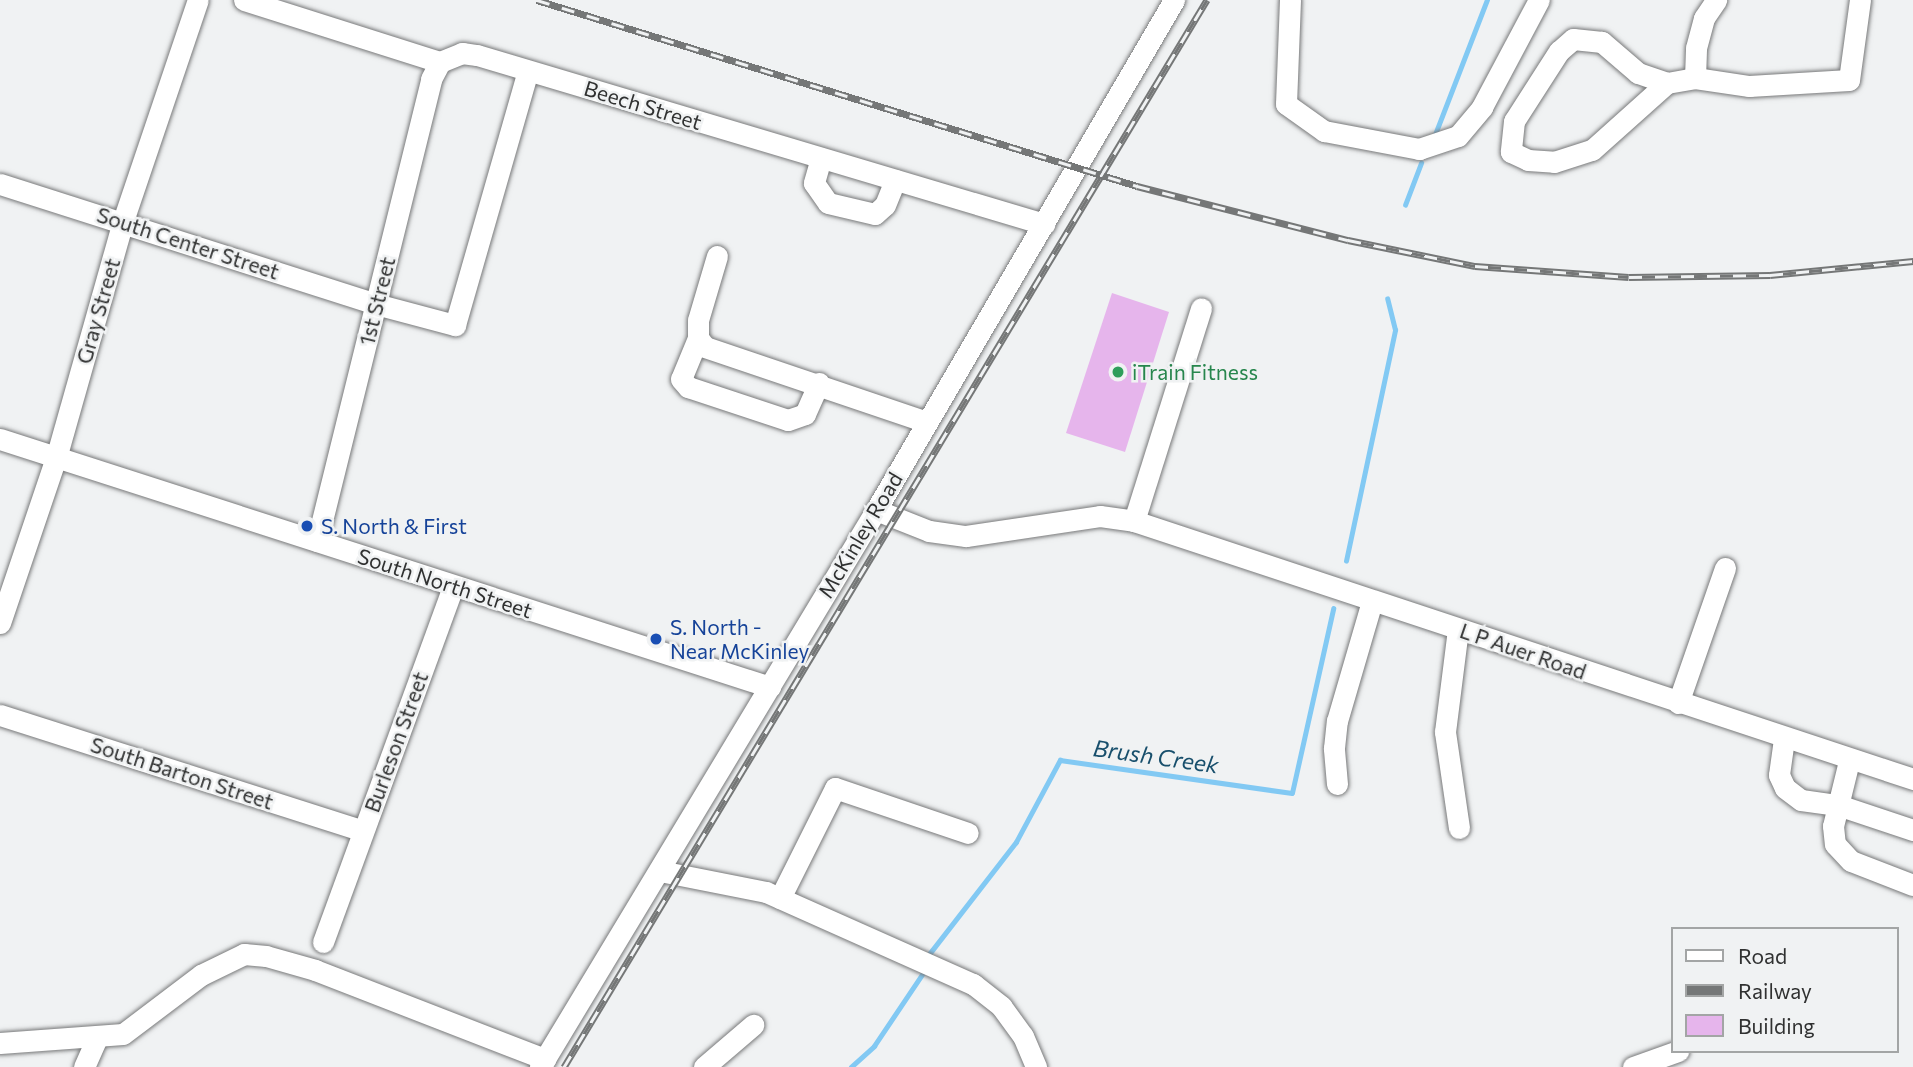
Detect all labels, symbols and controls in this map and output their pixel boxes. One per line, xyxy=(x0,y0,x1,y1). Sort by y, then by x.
street label: Beech Street xyxy=(581,75,705,135)
street label: South Center Street xyxy=(94,202,282,284)
street label: 1st Street xyxy=(354,254,400,348)
street label: Gray Street xyxy=(71,255,125,367)
place label: iTrain Fitness xyxy=(1132,359,1258,385)
marker: iTrain Fitness xyxy=(1110,364,1126,380)
street label: McKinley Road xyxy=(813,468,907,602)
place label: S. North & First xyxy=(321,513,467,539)
marker: S. North & First xyxy=(299,518,315,534)
street label: South North Street xyxy=(355,543,535,623)
place label: S. North - Near McKinley xyxy=(670,614,809,664)
street label: L P Auer Road xyxy=(1457,618,1589,684)
marker: S. North - Near McKinley xyxy=(648,631,664,647)
street label: Burleson Street xyxy=(359,668,433,816)
street label: South Barton Street xyxy=(87,732,277,814)
water label: Brush Creek xyxy=(1092,734,1220,778)
legend xyxy=(1672,927,1899,1053)
text: Road xyxy=(1738,943,1787,968)
text: Railway xyxy=(1738,978,1812,1003)
text: Building xyxy=(1738,1013,1815,1038)

